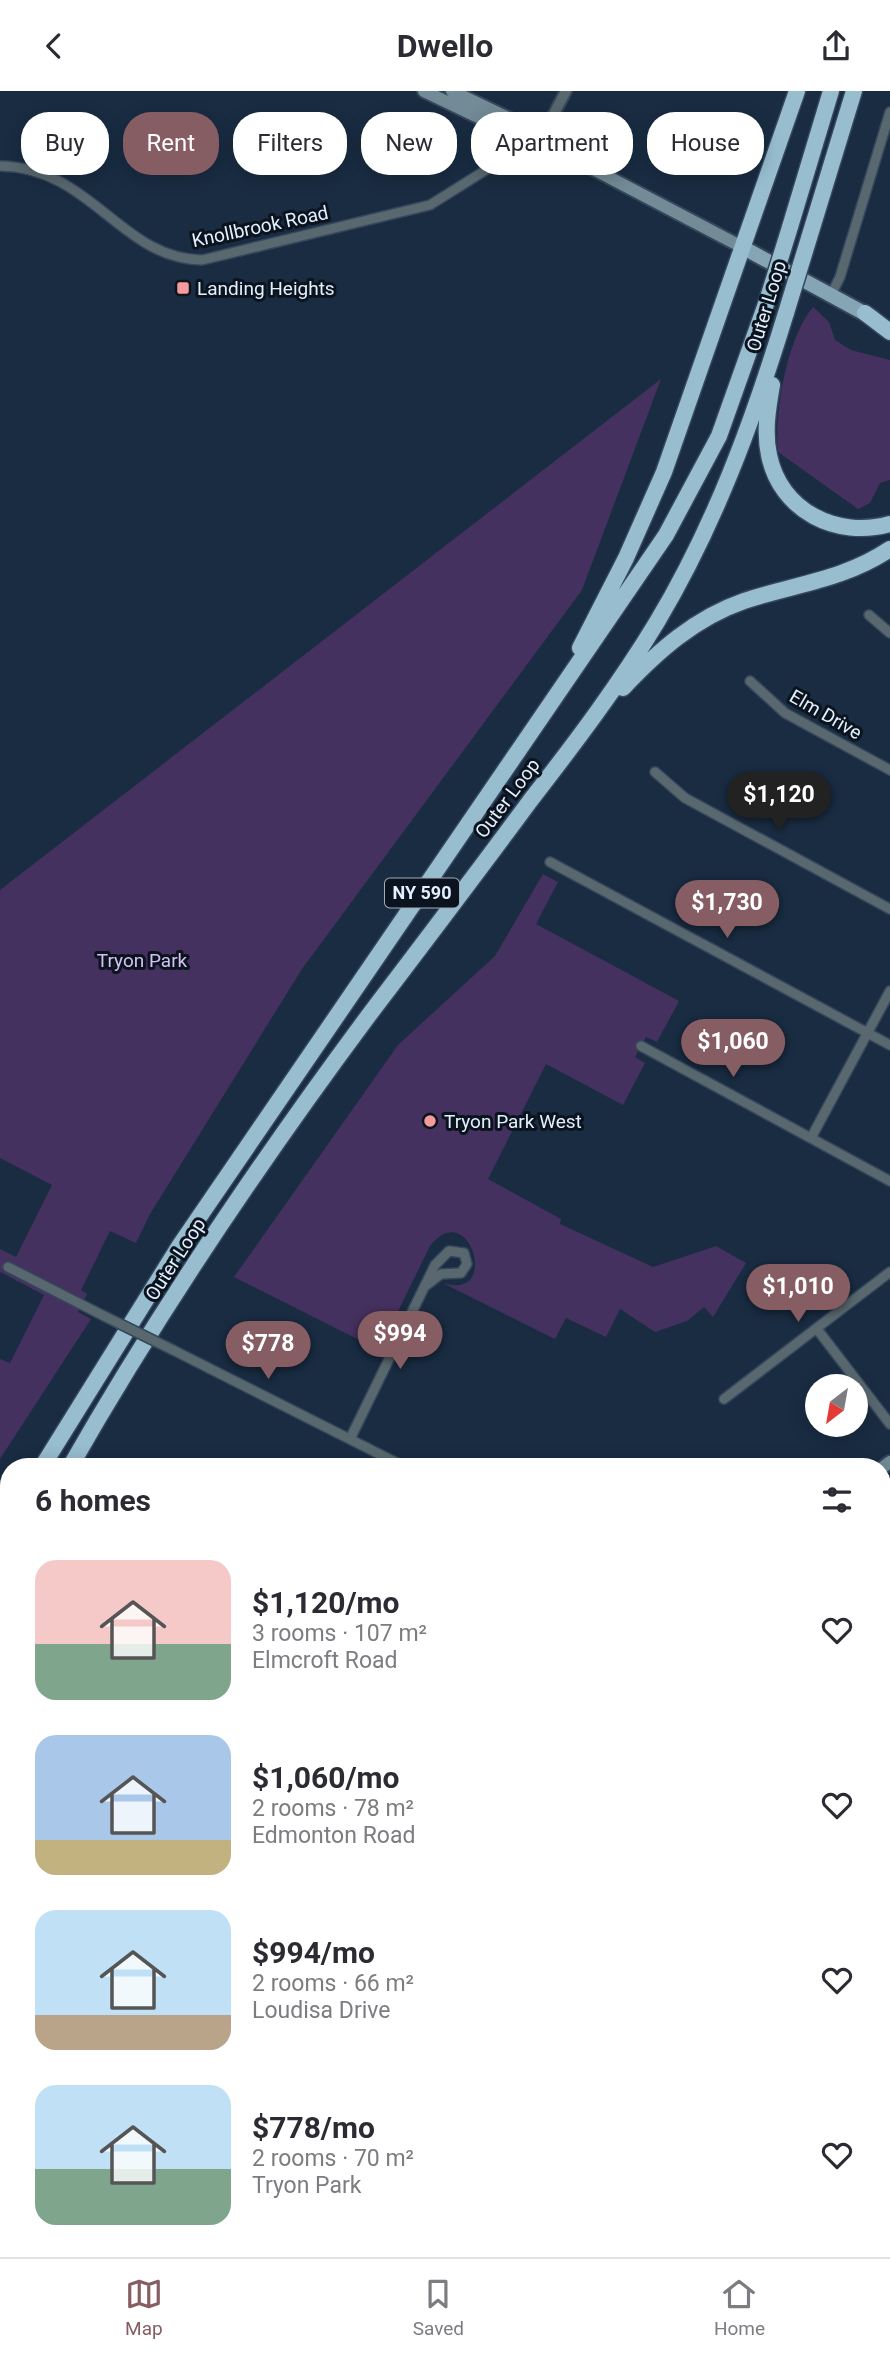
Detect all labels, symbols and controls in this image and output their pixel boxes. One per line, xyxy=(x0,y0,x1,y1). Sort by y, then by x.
icon: back xyxy=(35,27,73,65)
text: Dwello xyxy=(397,27,493,65)
icon: share xyxy=(817,27,855,65)
chip: Buy xyxy=(21,112,109,175)
chip: Rent xyxy=(123,112,219,175)
chip: Filters xyxy=(233,112,347,175)
chip: New xyxy=(361,112,457,175)
chip: Apartment xyxy=(471,112,633,175)
chip: House xyxy=(647,112,764,175)
street label: Knollbrook Road xyxy=(190,201,330,252)
street label: Outer Loop xyxy=(742,258,791,354)
place label: Landing Heights xyxy=(197,277,335,300)
marker: Landing Heights xyxy=(175,280,191,296)
street label: Elm Drive xyxy=(786,685,866,744)
street label: Outer Loop xyxy=(470,754,545,843)
pin: $1,120 xyxy=(722,773,836,832)
text: $1,120 xyxy=(743,781,815,808)
road number: NY 590 xyxy=(385,879,459,907)
pin: $1,730 xyxy=(670,881,784,940)
text: $1,730 xyxy=(691,889,763,916)
park label: Tryon Park xyxy=(97,949,188,972)
pin: $1,060 xyxy=(676,1019,790,1079)
text: $1,060 xyxy=(697,1028,769,1055)
place label: Tryon Park West xyxy=(444,1110,582,1133)
marker: Tryon Park West xyxy=(422,1113,438,1129)
street label: Outer Loop xyxy=(140,1214,211,1305)
pin: $1,010 xyxy=(741,1265,855,1324)
text: $1,010 xyxy=(762,1273,834,1300)
pin: $994 xyxy=(359,1311,441,1371)
text: $994 xyxy=(374,1320,426,1347)
pin: $778 xyxy=(227,1321,309,1381)
text: $778 xyxy=(242,1330,294,1357)
north arrow xyxy=(805,1374,868,1437)
map controls xyxy=(805,1374,868,1437)
icon: filters xyxy=(818,1481,856,1519)
text: 6 homes xyxy=(35,1483,151,1518)
text: $1,120/mo xyxy=(252,1585,400,1620)
icon: home xyxy=(91,1588,175,1672)
icon: heart xyxy=(818,1611,856,1649)
text: 3 rooms · 107 m² xyxy=(252,1620,427,1647)
text: Elmcroft Road xyxy=(252,1647,398,1674)
text: $1,060/mo xyxy=(252,1760,400,1795)
icon: home xyxy=(91,1763,175,1847)
icon: heart xyxy=(818,1786,856,1824)
text: 2 rooms · 78 m² xyxy=(252,1795,414,1822)
text: Edmonton Road xyxy=(252,1822,415,1849)
text: $994/mo xyxy=(252,1935,375,1970)
icon: home xyxy=(91,1938,175,2022)
icon: heart xyxy=(818,1961,856,1999)
text: 2 rooms · 66 m² xyxy=(252,1970,414,1997)
text: Loudisa Drive xyxy=(252,1997,391,2024)
text: $778/mo xyxy=(252,2110,375,2145)
icon: home xyxy=(91,2113,175,2197)
icon: heart xyxy=(818,2136,856,2174)
text: 2 rooms · 70 m² xyxy=(252,2145,414,2172)
text: Tryon Park xyxy=(252,2172,361,2199)
tab: Map xyxy=(125,2275,163,2340)
tab: Saved xyxy=(413,2275,464,2340)
tab: Home xyxy=(714,2275,765,2340)

